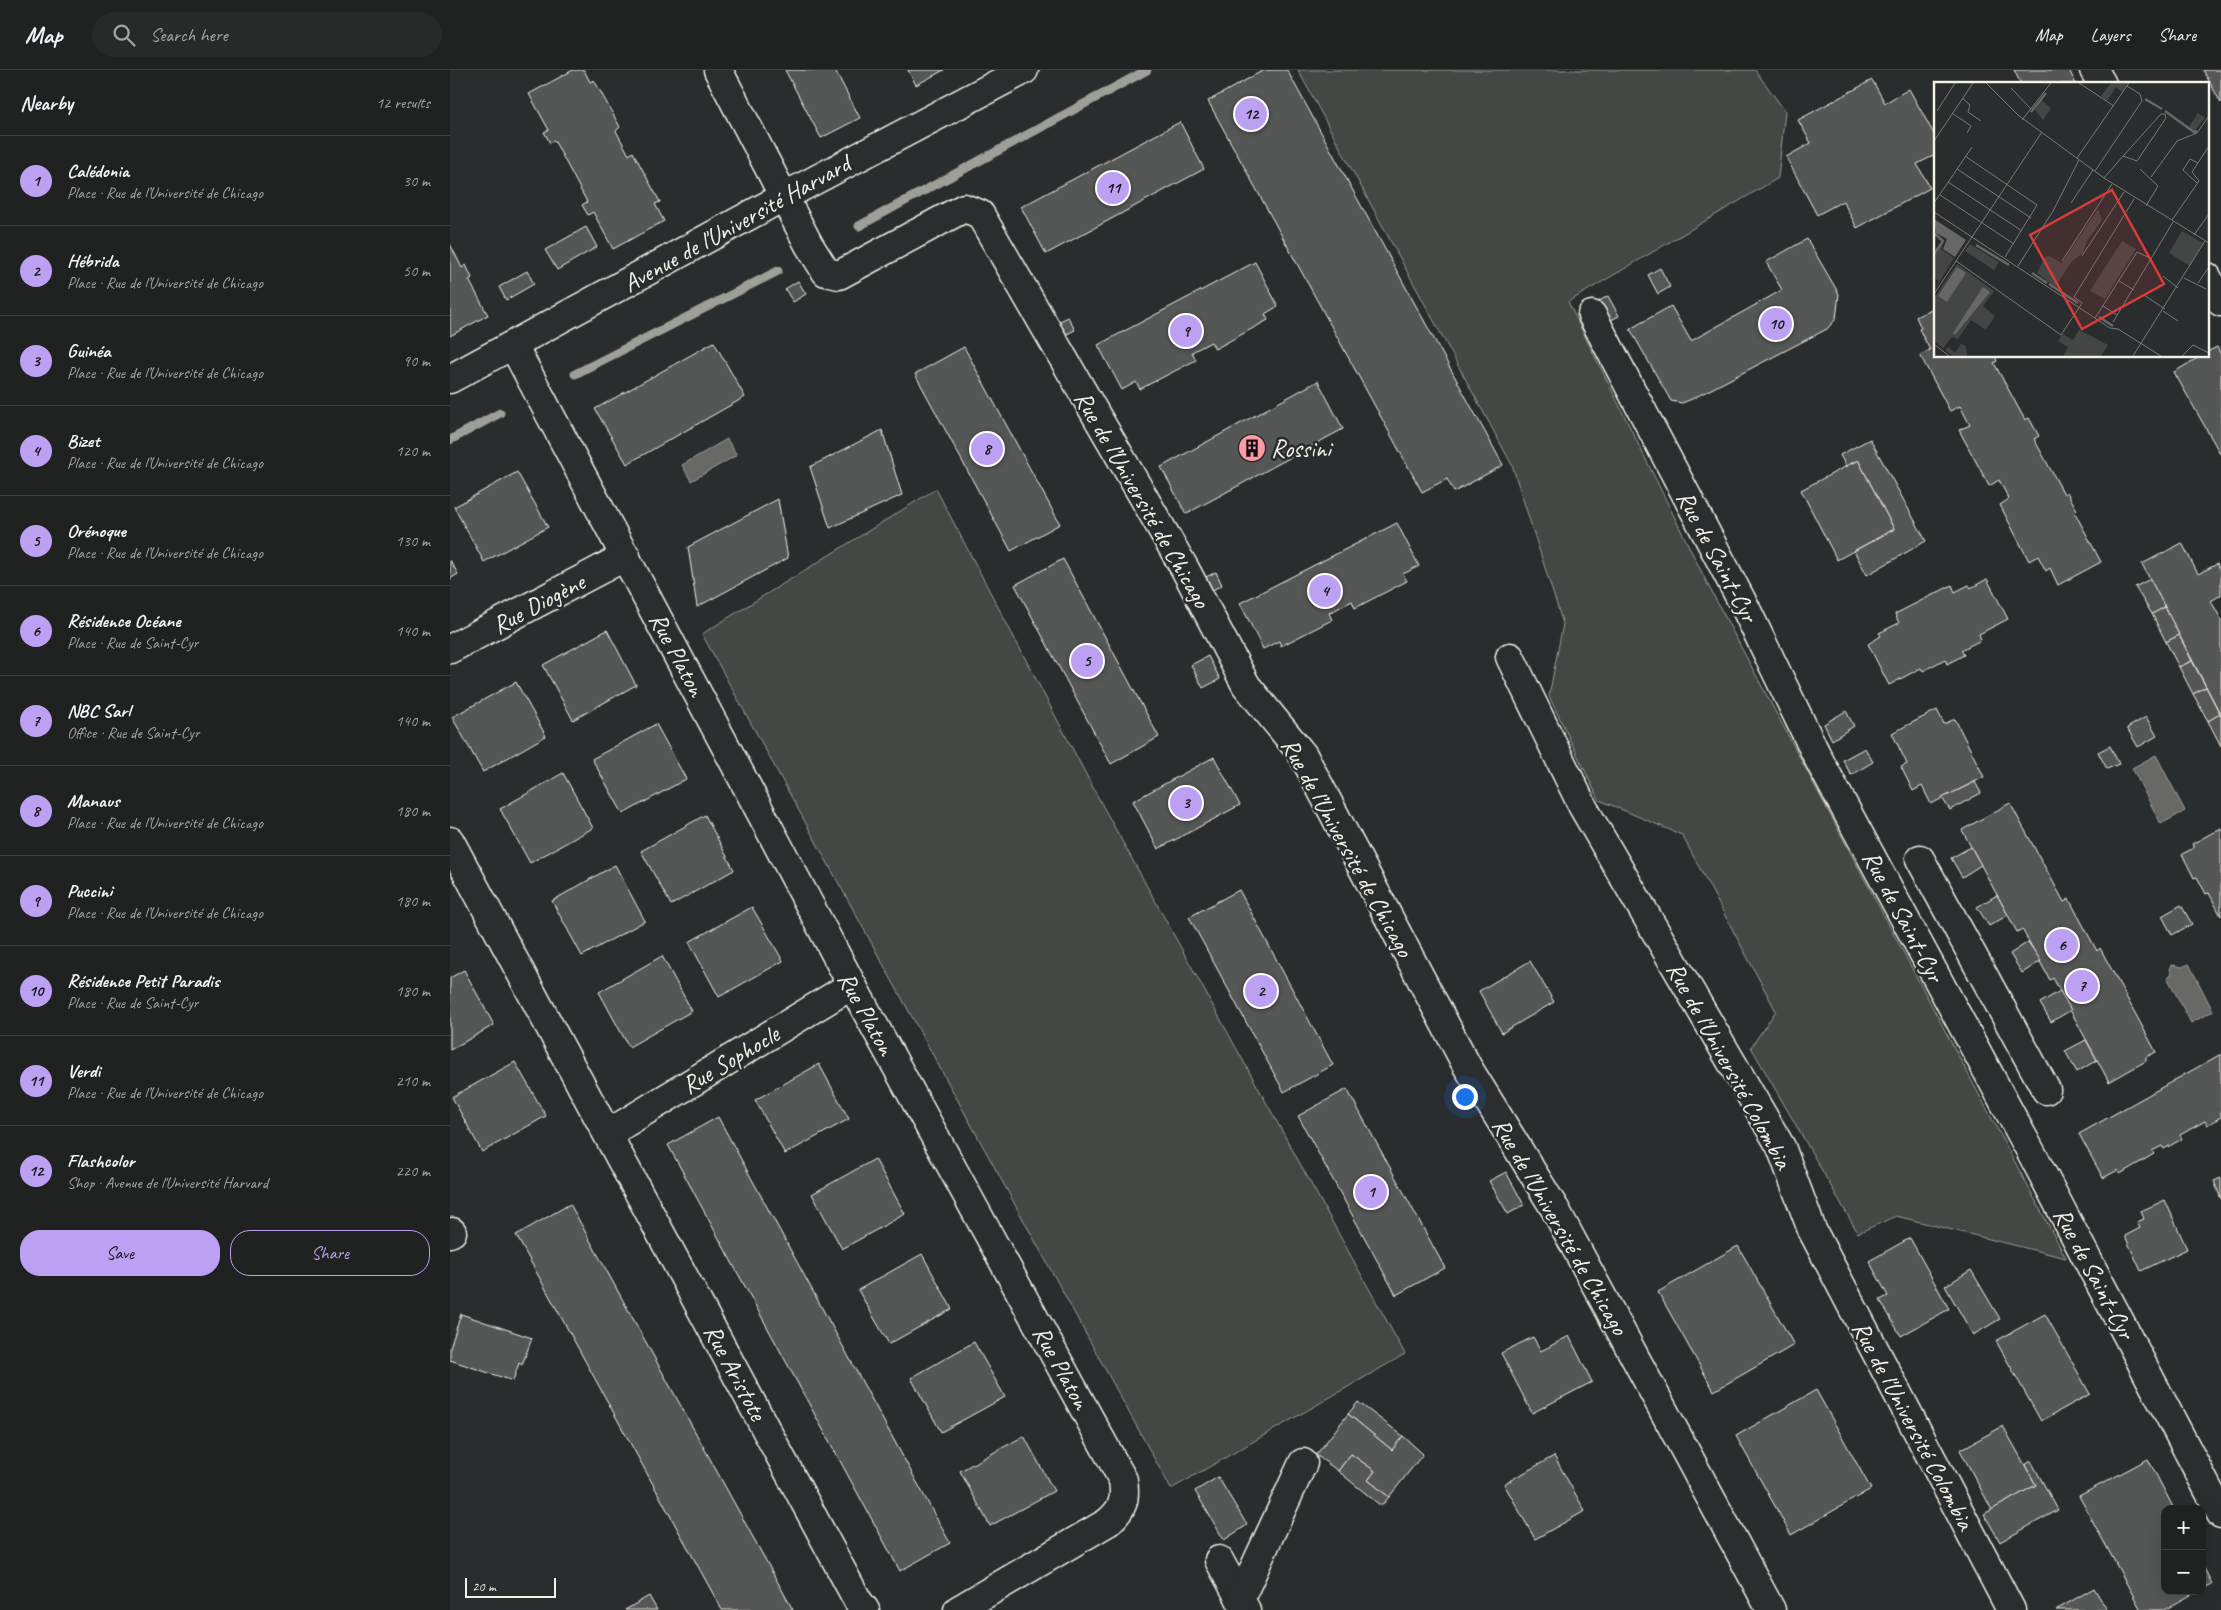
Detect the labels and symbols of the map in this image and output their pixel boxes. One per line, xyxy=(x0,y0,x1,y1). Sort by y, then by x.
inset map xyxy=(1934,82,2208,358)
pin: 12 xyxy=(1235,95,1267,133)
street label: Avenue de l'Université Harvard xyxy=(617,146,859,300)
pin: 11 xyxy=(1097,169,1129,207)
pin: 10 xyxy=(1760,305,1792,343)
pin: 9 xyxy=(1170,312,1202,350)
street label: Rue de l’Université de Chicago xyxy=(1067,385,1218,615)
pin: 8 xyxy=(971,430,1003,468)
building icon: Rossini xyxy=(1237,433,1267,463)
place label: Rossini xyxy=(1271,433,1334,465)
street label: Rue de Saint-Cyr xyxy=(1669,485,1766,630)
street label: Rue Diogène xyxy=(487,565,592,642)
pin: 4 xyxy=(1309,572,1341,610)
street label: Rue Platon xyxy=(642,607,713,704)
pin: 5 xyxy=(1071,642,1103,680)
street label: Rue de l’Université de Chicago xyxy=(1274,732,1421,964)
pin: 3 xyxy=(1170,784,1202,822)
street label: Rue de Saint-Cyr xyxy=(1855,845,1952,990)
pin: 6 xyxy=(2046,926,2078,964)
street label: Rue de l'Université Colombia xyxy=(1659,956,1800,1176)
street label: Rue Platon xyxy=(830,966,903,1062)
pin: 7 xyxy=(2066,967,2098,1005)
pin: 2 xyxy=(1245,972,1277,1010)
street label: Rue Sophocle xyxy=(676,1017,787,1101)
your location xyxy=(1452,1084,1478,1110)
street label: Rue de l’Université de Chicago xyxy=(1485,1112,1636,1342)
pin: 1 xyxy=(1355,1173,1387,1211)
street label: Rue de Saint-Cyr xyxy=(2046,1202,2143,1347)
street label: Rue de l'Université Colombia xyxy=(1845,1316,1983,1537)
street label: Rue Aristote xyxy=(697,1319,775,1428)
street label: Rue Platon xyxy=(1025,1320,1098,1416)
scale bar xyxy=(465,1575,556,1598)

